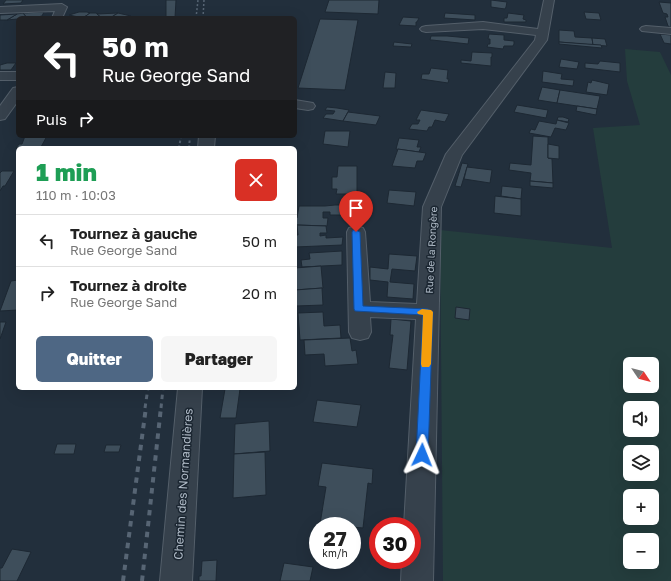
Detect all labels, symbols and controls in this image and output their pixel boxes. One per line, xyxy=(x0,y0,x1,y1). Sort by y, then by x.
text: 50 m xyxy=(102,30,169,63)
icon: left xyxy=(36,32,88,84)
text: Rue George Sand xyxy=(102,64,250,86)
icon: right xyxy=(75,108,97,130)
text: Puis xyxy=(36,110,67,128)
text: 1 min xyxy=(36,157,97,186)
button: close xyxy=(235,159,277,201)
text: 110 m · 10:03 xyxy=(36,187,116,203)
pin xyxy=(339,191,373,232)
icon: arrive xyxy=(345,197,367,219)
street label: Rue de la Rongère xyxy=(423,206,439,294)
text: Tournez à gauche xyxy=(70,224,197,242)
icon: left xyxy=(36,230,58,252)
text: 50 m xyxy=(242,232,277,250)
text: Rue George Sand xyxy=(70,242,177,258)
text: Tournez à droite xyxy=(70,276,187,294)
icon: right xyxy=(36,282,58,304)
text: 20 m xyxy=(242,284,277,302)
text: Rue George Sand xyxy=(70,294,177,310)
button: Quitter xyxy=(36,336,153,382)
button: Partager xyxy=(161,336,277,382)
north arrow xyxy=(623,357,659,393)
map controls xyxy=(623,357,659,569)
button: sound xyxy=(623,401,659,437)
street label: Chemin des Normandières xyxy=(170,408,196,560)
position arrow xyxy=(401,434,443,476)
button: layers xyxy=(623,445,659,481)
button: + xyxy=(623,489,659,525)
speed limit sign: 30 xyxy=(369,517,421,569)
text: 27 xyxy=(323,526,347,550)
button: − xyxy=(623,533,659,569)
text: km/h xyxy=(322,547,348,559)

